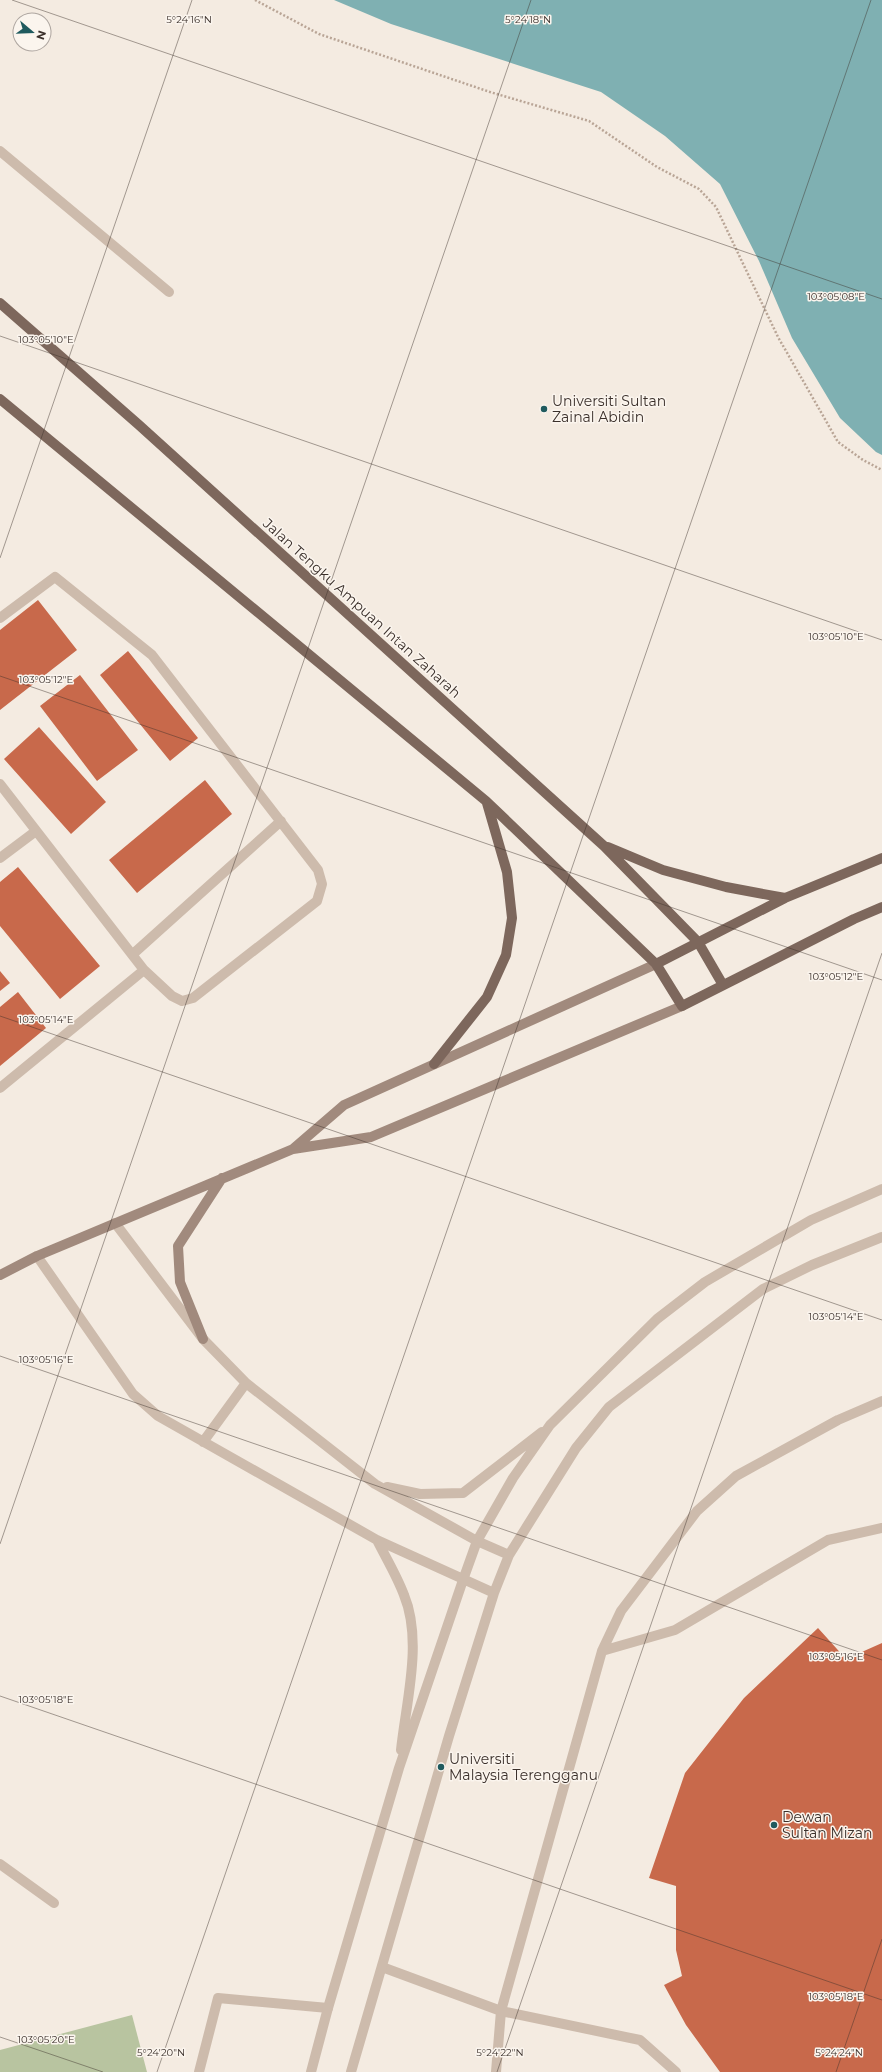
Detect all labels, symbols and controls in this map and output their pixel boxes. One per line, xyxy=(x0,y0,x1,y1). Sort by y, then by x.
north arrow xyxy=(12,12,52,52)
text: 5°24'16"N xyxy=(166,13,212,26)
text: 5°24'18"N xyxy=(505,13,551,26)
text: N xyxy=(33,29,50,42)
text: 103°05'08"E xyxy=(807,290,865,303)
text: 103°05'10"E xyxy=(18,333,74,346)
place label: Universiti Sultan Zainal Abidin xyxy=(552,392,666,426)
marker: Universiti Sultan Zainal Abidin xyxy=(539,404,549,414)
street label: Jalan Tengku Ampuan Intan Zaharah xyxy=(259,514,465,702)
text: 103°05'10"E xyxy=(808,630,864,643)
text: 103°05'12"E xyxy=(19,673,73,686)
text: 103°05'12"E xyxy=(809,970,863,983)
text: 103°05'14"E xyxy=(19,1013,74,1026)
text: 103°05'14"E xyxy=(809,1310,864,1323)
text: 103°05'16"E xyxy=(19,1353,74,1366)
text: 103°05'16"E xyxy=(809,1650,864,1663)
text: 103°05'18"E xyxy=(18,1693,74,1706)
place label: Universiti Malaysia Terengganu xyxy=(449,1750,598,1784)
marker: Universiti Malaysia Terengganu xyxy=(436,1762,446,1772)
place label: Dewan Sultan Mizan xyxy=(782,1808,872,1842)
marker: Dewan Sultan Mizan xyxy=(769,1820,779,1830)
text: 103°05'18"E xyxy=(808,1990,864,2003)
text: 103°05'20"E xyxy=(17,2033,75,2046)
text: 5°24'20"N xyxy=(137,2046,185,2059)
text: 5°24'22"N xyxy=(476,2046,524,2059)
text: 5°24'24"N xyxy=(815,2046,863,2059)

